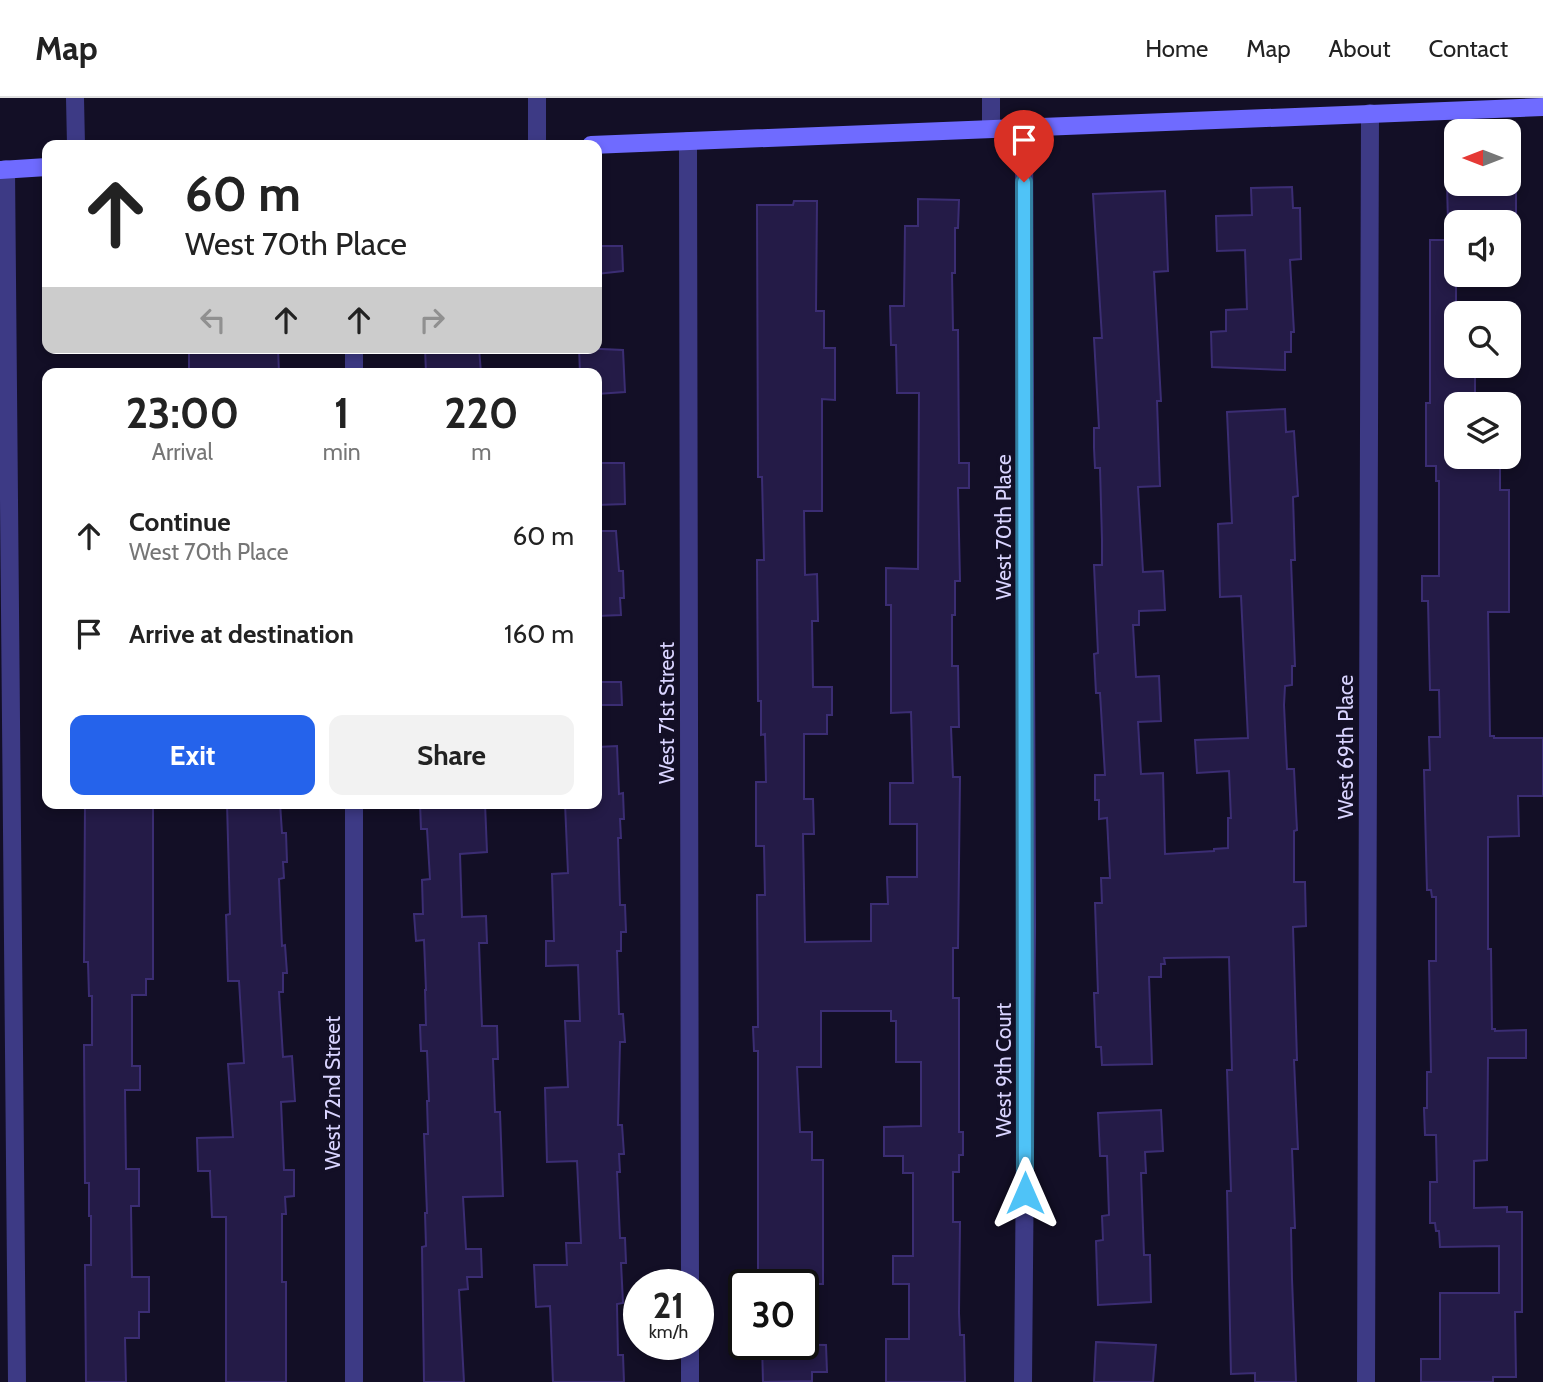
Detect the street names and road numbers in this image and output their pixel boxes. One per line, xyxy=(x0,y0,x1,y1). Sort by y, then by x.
street label: West 70th Place xyxy=(991,454,1016,600)
street label: West 71st Street xyxy=(654,642,679,784)
street label: West 69th Place xyxy=(1333,675,1358,819)
street label: West 9th Court xyxy=(991,1003,1016,1137)
street label: West 72nd Street xyxy=(320,1016,345,1170)

